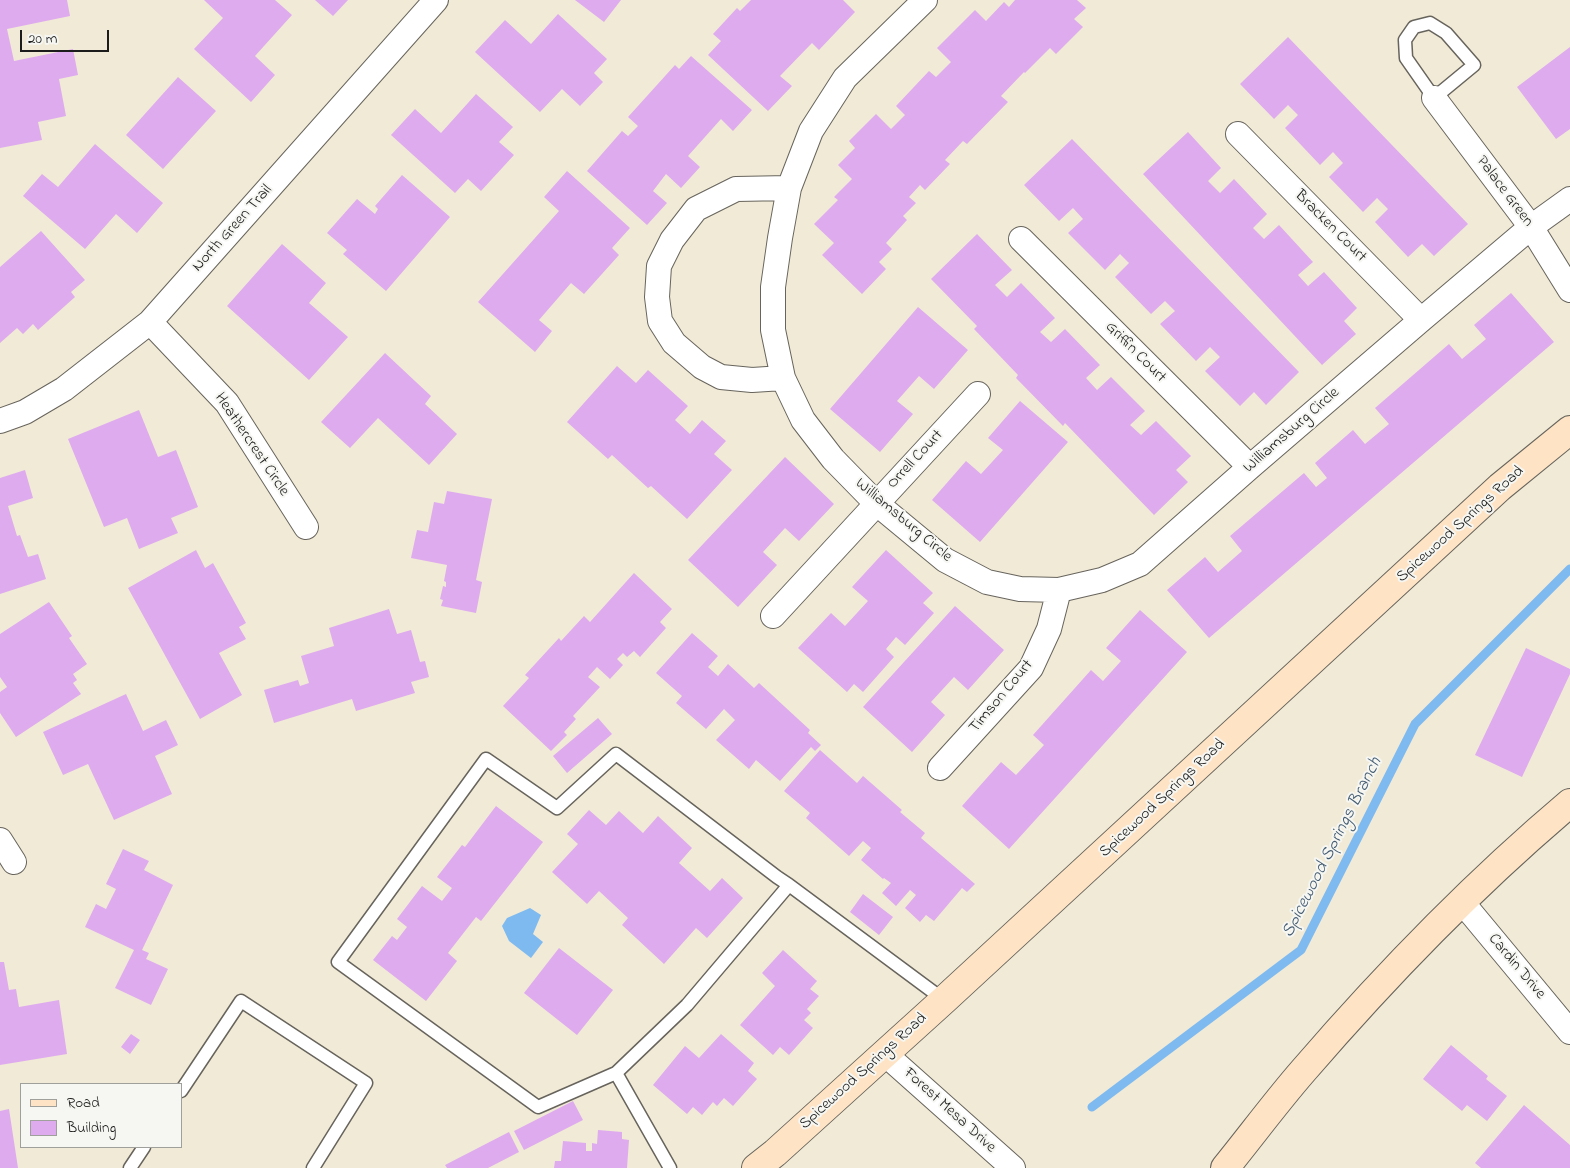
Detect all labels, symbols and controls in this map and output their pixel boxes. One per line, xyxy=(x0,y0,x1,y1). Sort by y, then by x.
scale bar xyxy=(22,20,111,52)
text: 20 m xyxy=(28,28,57,50)
street label: Palace Green xyxy=(1471,153,1537,231)
street label: North Green Trail xyxy=(189,181,277,277)
street label: Bracken Court xyxy=(1290,187,1370,267)
street label: Griffin Court xyxy=(1100,318,1170,388)
street label: Williamsburg Circle xyxy=(1240,384,1344,478)
street label: Heathercrest Circle xyxy=(209,390,293,500)
street label: Orrell Court xyxy=(884,427,948,493)
street label: Spicewood Springs Road xyxy=(1393,463,1529,587)
street label: Williamsburg Circle xyxy=(851,475,955,567)
street label: Timson Court xyxy=(966,657,1038,737)
street label: Spicewood Springs Road xyxy=(1096,736,1230,862)
water label: Spicewood Springs Branch xyxy=(1278,754,1388,942)
street label: Cardin Drive xyxy=(1483,930,1549,1004)
street label: Spicewood Springs Road xyxy=(796,1010,932,1134)
street label: Forest Mesa Drive xyxy=(899,1064,999,1158)
legend xyxy=(20,1083,182,1148)
text: Road xyxy=(67,1092,100,1114)
text: Building xyxy=(67,1117,116,1139)

